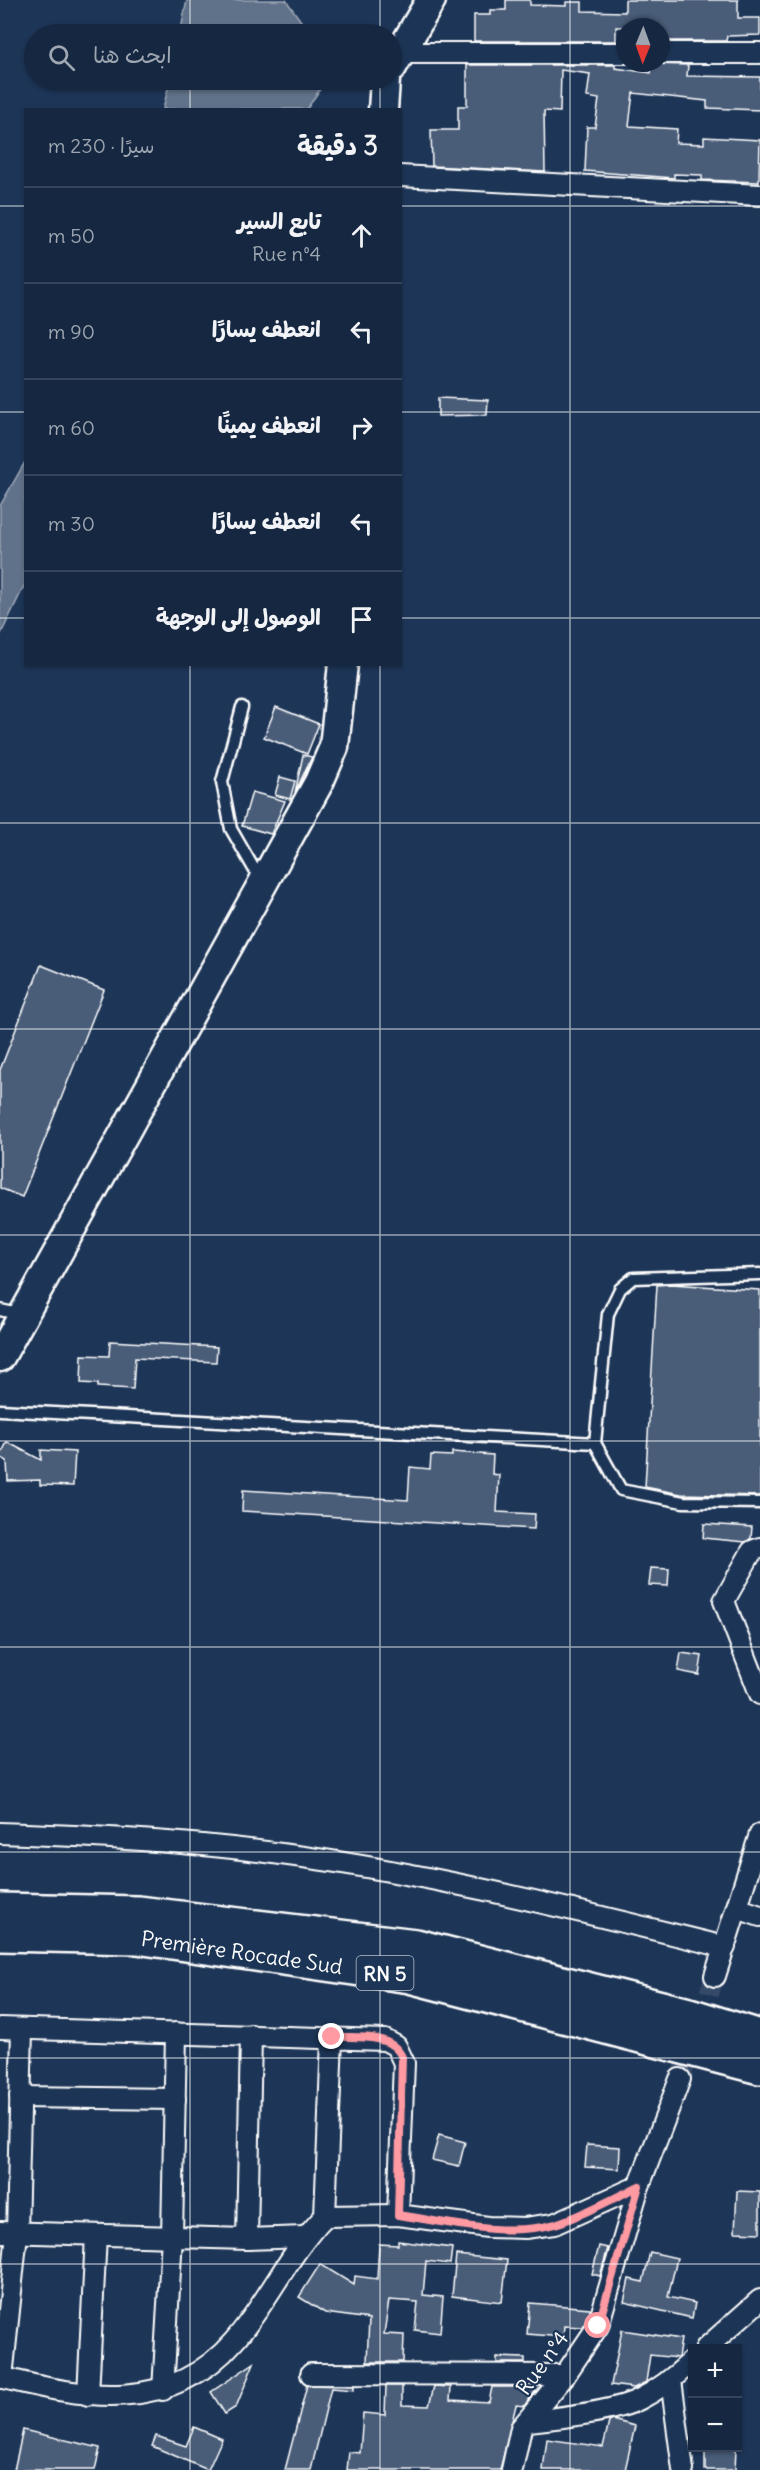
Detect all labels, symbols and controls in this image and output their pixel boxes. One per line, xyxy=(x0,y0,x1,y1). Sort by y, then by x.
north arrow xyxy=(616,18,670,72)
search box xyxy=(24,24,402,90)
icon: search xyxy=(45,41,78,74)
text: ابحث هنا xyxy=(93,41,172,69)
text: 3 دقيقة xyxy=(297,129,378,162)
text: سيرًا · 230 m xyxy=(48,133,155,158)
text: تابع السير xyxy=(237,207,321,235)
icon: ahead xyxy=(345,219,378,252)
text: 50 m xyxy=(48,223,95,248)
text: Rue n°4 xyxy=(252,241,321,266)
text: انعطف يسارًا xyxy=(212,315,321,343)
icon: left xyxy=(345,315,378,348)
text: 90 m xyxy=(48,319,95,344)
text: انعطف يمينًا xyxy=(218,411,321,439)
icon: right xyxy=(345,411,378,444)
text: 60 m xyxy=(48,415,95,440)
text: انعطف يسارًا xyxy=(212,507,321,535)
icon: left xyxy=(345,507,378,540)
text: 30 m xyxy=(48,511,95,536)
text: الوصول إلى الوجهة xyxy=(156,603,321,631)
icon: arrive xyxy=(345,603,378,636)
street label: Première Rocade Sud xyxy=(140,1924,344,1980)
road number: RN 5 xyxy=(356,1956,414,1990)
route end xyxy=(318,2023,344,2049)
route start xyxy=(584,2312,610,2338)
street label: Rue n°4 xyxy=(510,2326,574,2400)
map controls xyxy=(688,2344,742,2452)
button: + xyxy=(688,2344,742,2398)
button: − xyxy=(688,2398,742,2452)

